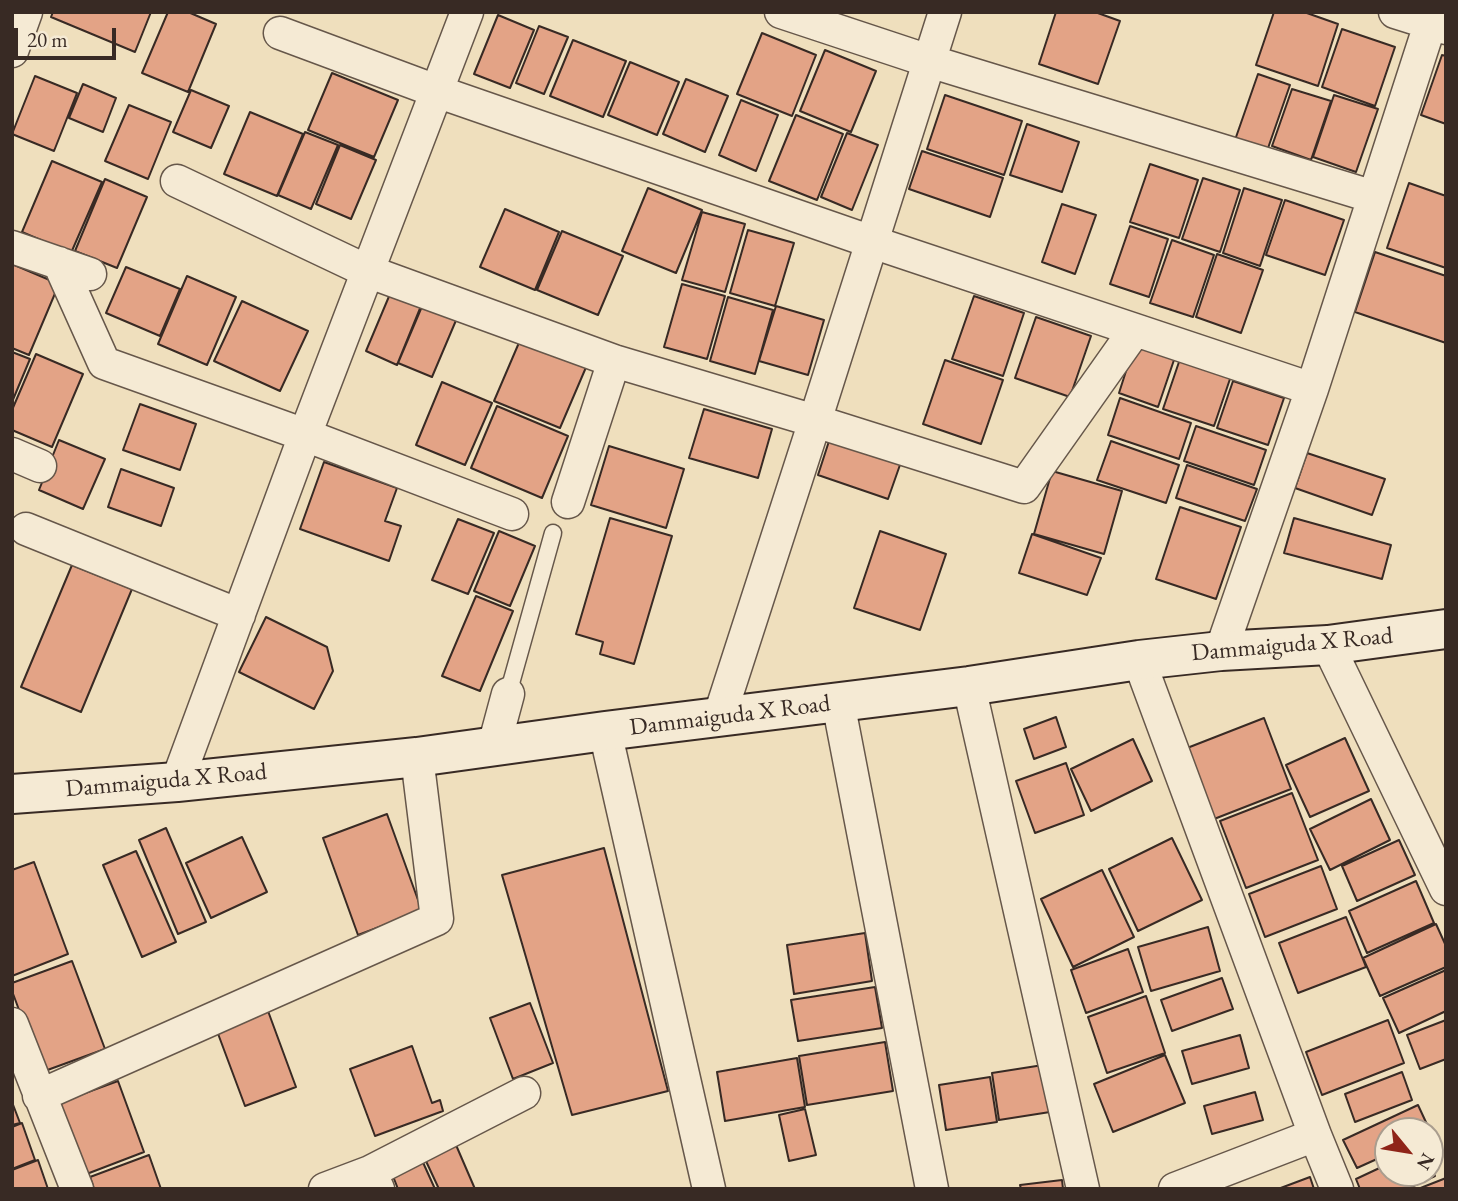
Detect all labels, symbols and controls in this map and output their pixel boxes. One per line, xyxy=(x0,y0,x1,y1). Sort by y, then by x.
scale bar xyxy=(18,14,119,58)
text: 20 m xyxy=(27,26,68,53)
street label: Dammaiguda X Road xyxy=(1190,622,1394,668)
street label: Dammaiguda X Road xyxy=(628,689,832,743)
street label: Dammaiguda X Road xyxy=(64,758,268,804)
north arrow xyxy=(1374,1117,1444,1187)
text: N xyxy=(1411,1149,1441,1175)

